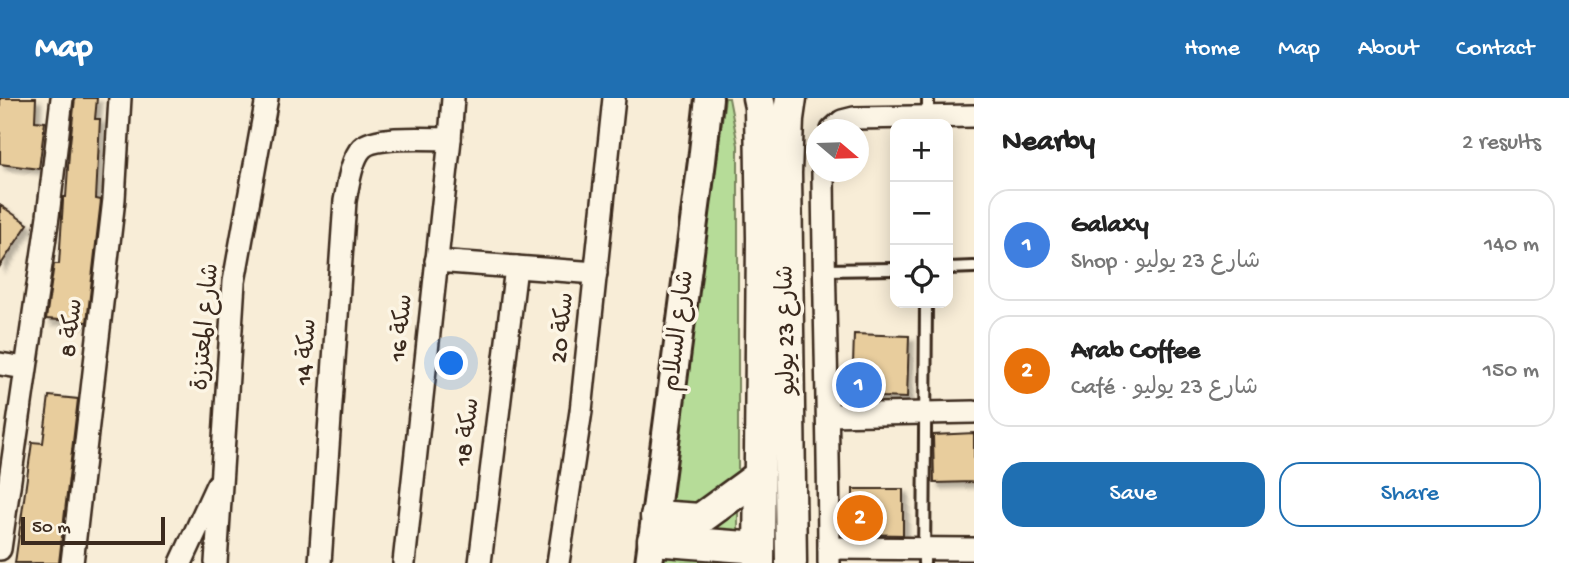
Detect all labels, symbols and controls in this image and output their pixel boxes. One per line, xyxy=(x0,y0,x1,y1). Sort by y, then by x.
text: Map xyxy=(35,30,92,68)
text: Home xyxy=(1184,35,1240,64)
text: Map xyxy=(1278,35,1320,64)
text: About xyxy=(1358,35,1418,64)
text: Contact xyxy=(1456,35,1534,64)
north arrow xyxy=(806,119,869,182)
map controls xyxy=(890,119,953,308)
button: + xyxy=(890,119,953,182)
text: Nearby xyxy=(1002,126,1095,161)
text: 2 results xyxy=(1462,130,1541,157)
button: − xyxy=(890,182,953,245)
text: Galaxy xyxy=(1071,211,1148,242)
text: 1 xyxy=(1022,232,1032,259)
text: 140 m xyxy=(1484,232,1539,259)
button: locate xyxy=(890,245,953,308)
text: Shop · شارع 23 يوليو xyxy=(1071,249,1260,276)
street label: شارع المعتززة xyxy=(187,262,227,392)
street label: شارع 23 يوليو xyxy=(772,265,804,396)
street label: شارع السلام xyxy=(658,269,702,393)
street label: سكة 20 xyxy=(546,291,582,365)
street label: سكة 16 xyxy=(385,293,421,364)
street label: سكة 8 xyxy=(55,297,91,359)
street label: سكة 14 xyxy=(291,318,325,387)
text: Arab Coffee xyxy=(1071,337,1200,368)
your location xyxy=(434,346,468,380)
text: 2 xyxy=(1021,358,1033,385)
text: 150 m xyxy=(1483,358,1539,385)
pin: 1 xyxy=(836,359,882,411)
text: Café · شارع 23 يوليو xyxy=(1071,375,1258,402)
street label: سكة 18 xyxy=(450,396,488,469)
button: Save xyxy=(1002,462,1265,527)
button: Share xyxy=(1279,462,1541,527)
pin: 2 xyxy=(837,492,883,544)
scale bar xyxy=(21,514,164,546)
text: 50 m xyxy=(32,517,71,540)

